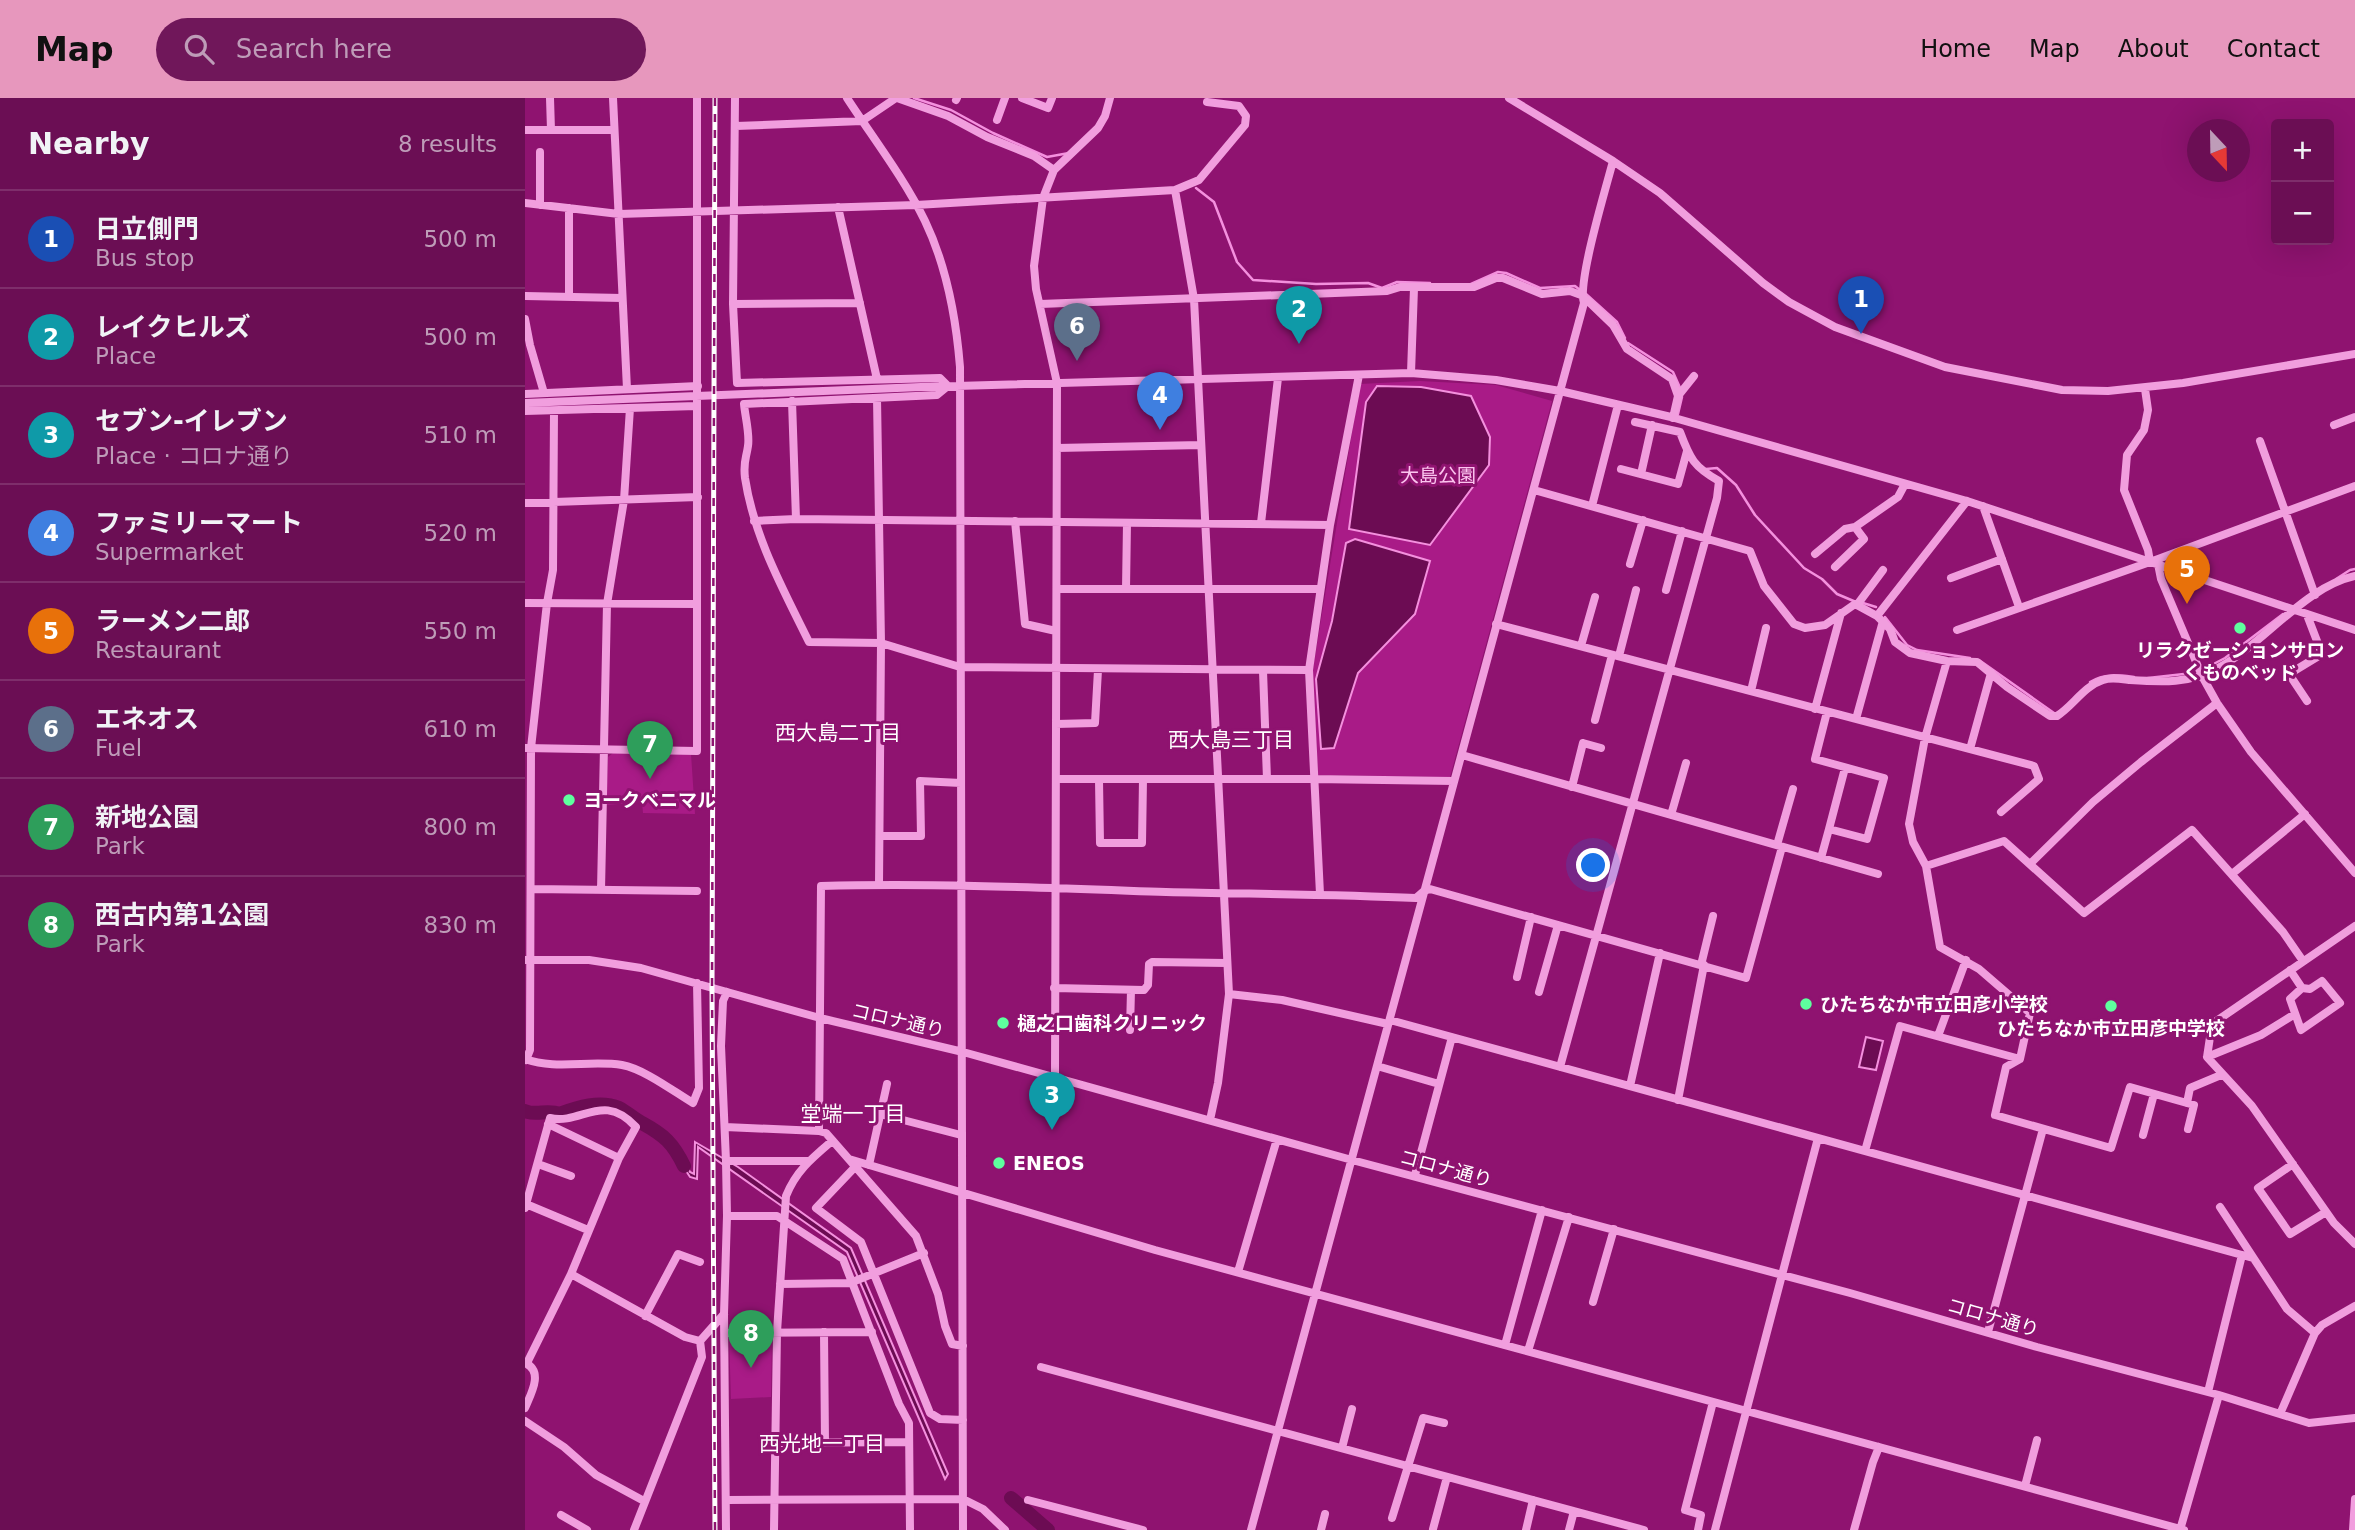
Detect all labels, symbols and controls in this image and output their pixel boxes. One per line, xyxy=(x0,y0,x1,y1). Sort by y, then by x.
search box xyxy=(156,18,646,81)
text: Map xyxy=(35,30,114,69)
icon: search xyxy=(180,30,218,68)
text: Search here xyxy=(236,34,392,64)
text: Home xyxy=(1920,35,1991,63)
text: Map xyxy=(2029,35,2080,63)
text: About xyxy=(2118,35,2189,63)
text: Contact xyxy=(2227,35,2320,63)
north arrow xyxy=(2187,119,2250,182)
map controls xyxy=(2271,119,2334,245)
button: + xyxy=(2271,119,2334,182)
text: Nearby xyxy=(28,126,150,161)
text: 8 results xyxy=(398,131,497,157)
button: − xyxy=(2271,182,2334,245)
text: 日立側門 xyxy=(95,214,199,244)
text: 1 xyxy=(43,226,59,252)
text: 500 m xyxy=(423,226,497,252)
text: Bus stop xyxy=(95,245,194,271)
pin: 1 xyxy=(1838,276,1884,334)
pin: 2 xyxy=(1276,286,1322,344)
pin: 6 xyxy=(1054,303,1100,361)
text: レイクヒルズ xyxy=(95,312,250,342)
text: 2 xyxy=(43,324,59,350)
text: 500 m xyxy=(423,324,497,350)
text: Place xyxy=(95,343,156,369)
pin: 4 xyxy=(1137,372,1183,430)
text: セブン-イレブン xyxy=(95,406,288,436)
text: 3 xyxy=(43,422,59,448)
text: 510 m xyxy=(423,422,497,448)
text: Place · コロナ通り xyxy=(95,443,293,469)
park label: 大島公園 xyxy=(1400,464,1476,486)
text: ファミリーマート xyxy=(95,508,303,538)
text: 4 xyxy=(43,520,59,546)
text: 520 m xyxy=(423,520,497,546)
text: Supermarket xyxy=(95,539,244,565)
pin: 5 xyxy=(2164,546,2210,604)
text: ラーメン二郎 xyxy=(95,606,250,636)
text: 5 xyxy=(43,618,59,644)
text: 550 m xyxy=(423,618,497,644)
marker: リラクゼーションサロン くものベッド xyxy=(2232,620,2248,636)
text: Restaurant xyxy=(95,637,221,663)
place label: リラクゼーションサロン くものベッド xyxy=(2136,639,2344,683)
text: エネオス xyxy=(95,704,199,734)
text: 6 xyxy=(43,716,59,742)
text: 610 m xyxy=(423,716,497,742)
pin: 7 xyxy=(627,721,673,779)
district label: 西大島二丁目 xyxy=(775,721,901,745)
district label: 西大島三丁目 xyxy=(1168,728,1294,752)
text: Fuel xyxy=(95,735,142,761)
place label: ヨークベニマル xyxy=(583,789,716,811)
marker: ヨークベニマル xyxy=(561,792,577,808)
text: 新地公園 xyxy=(95,802,199,832)
text: 7 xyxy=(43,814,59,840)
text: 800 m xyxy=(423,814,497,840)
text: Park xyxy=(95,833,145,859)
your location xyxy=(1576,848,1610,882)
text: 西古内第1公園 xyxy=(95,900,269,930)
text: 8 xyxy=(43,912,59,938)
text: 830 m xyxy=(423,912,497,938)
text: Park xyxy=(95,931,145,957)
place label: ひたちなか市立田彦小学校 xyxy=(1820,993,2048,1015)
marker: ひたちなか市立田彦小学校 xyxy=(1798,996,1814,1012)
marker: ひたちなか市立田彦中学校 xyxy=(2103,998,2119,1014)
street label: コロナ通り xyxy=(849,999,947,1041)
place label: 樋之口歯科クリニック xyxy=(1017,1012,1207,1034)
marker: 樋之口歯科クリニック xyxy=(995,1015,1011,1031)
place label: ひたちなか市立田彦中学校 xyxy=(1997,1017,2225,1039)
pin: 3 xyxy=(1029,1072,1075,1130)
district label: 堂端一丁目 xyxy=(801,1102,906,1126)
street label: コロナ通り xyxy=(1397,1145,1495,1191)
place label: ENEOS xyxy=(1013,1152,1085,1174)
marker: ENEOS xyxy=(991,1155,1007,1171)
street label: コロナ通り xyxy=(1944,1293,2042,1341)
pin: 8 xyxy=(728,1310,774,1368)
district label: 西光地一丁目 xyxy=(759,1432,885,1456)

